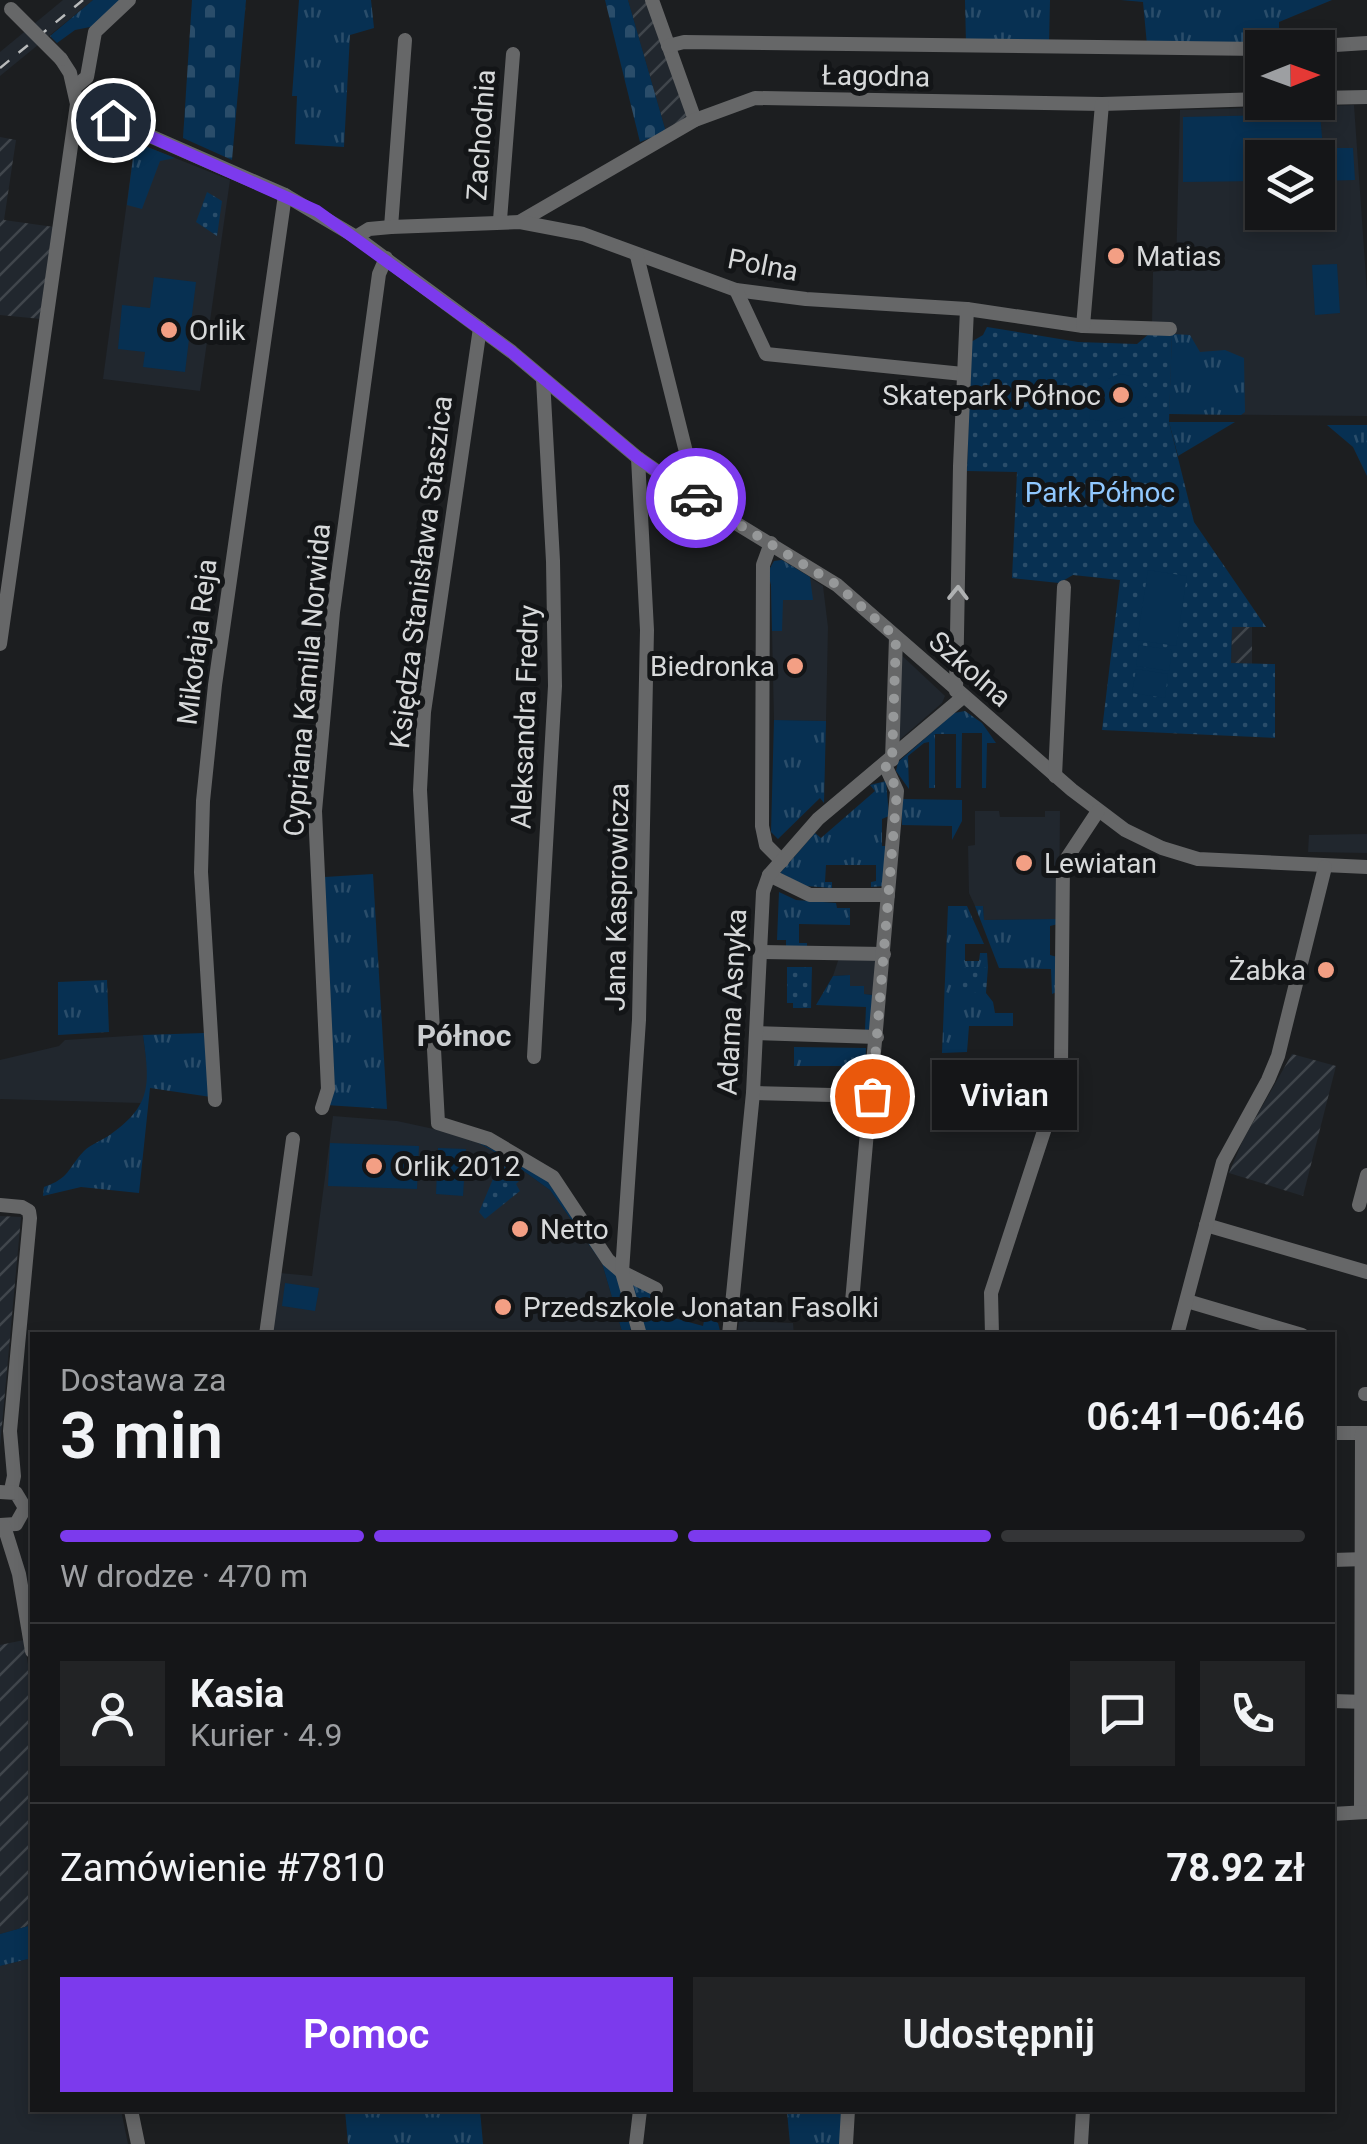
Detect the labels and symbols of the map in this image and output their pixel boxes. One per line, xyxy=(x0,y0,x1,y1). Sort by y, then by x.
north arrow xyxy=(1245,30,1335,120)
street label: Łagodna xyxy=(821,59,931,93)
street label: Zachodnia xyxy=(460,68,502,202)
pin xyxy=(71,78,156,163)
place label: Matias xyxy=(1136,240,1221,273)
street label: Polna xyxy=(725,242,801,288)
marker: Matias xyxy=(1105,245,1127,267)
place label: Orlik xyxy=(189,314,246,347)
marker: Orlik xyxy=(158,319,180,341)
place label: Skatepark Północ xyxy=(882,379,1101,412)
marker: Skatepark Północ xyxy=(1110,384,1132,406)
street label: Księdza Stanisława Staszica xyxy=(383,394,459,750)
courier xyxy=(646,448,746,548)
park label: Park Północ xyxy=(1025,476,1175,509)
street label: Cypriana Kamila Norwida xyxy=(277,522,337,838)
street label: Mikołaja Reja xyxy=(170,557,224,727)
one-way arrow xyxy=(947,585,969,600)
street label: Aleksandra Fredry xyxy=(505,604,545,830)
street label: Szkolna xyxy=(922,624,1018,714)
place label: Biedronka xyxy=(650,650,775,683)
marker: Biedronka xyxy=(784,655,806,677)
street label: Jana Kasprowicza xyxy=(599,783,635,1011)
place label: Lewiatan xyxy=(1044,847,1157,880)
marker: Lewiatan xyxy=(1013,852,1035,874)
street label: Adama Asnyka xyxy=(711,908,753,1096)
place label: Żabka xyxy=(1229,954,1306,987)
marker: Żabka xyxy=(1315,959,1337,981)
district label: Północ xyxy=(417,1018,511,1053)
pin xyxy=(830,1054,915,1139)
callout: Vivian xyxy=(932,1061,1077,1131)
place label: Orlik 2012 xyxy=(394,1150,520,1183)
marker: Orlik 2012 xyxy=(363,1155,385,1177)
place label: Netto xyxy=(540,1213,609,1246)
marker: Netto xyxy=(509,1218,531,1240)
place label: Przedszkole Jonatan Fasolki xyxy=(523,1291,879,1324)
marker: Przedszkole Jonatan Fasolki xyxy=(492,1296,514,1318)

